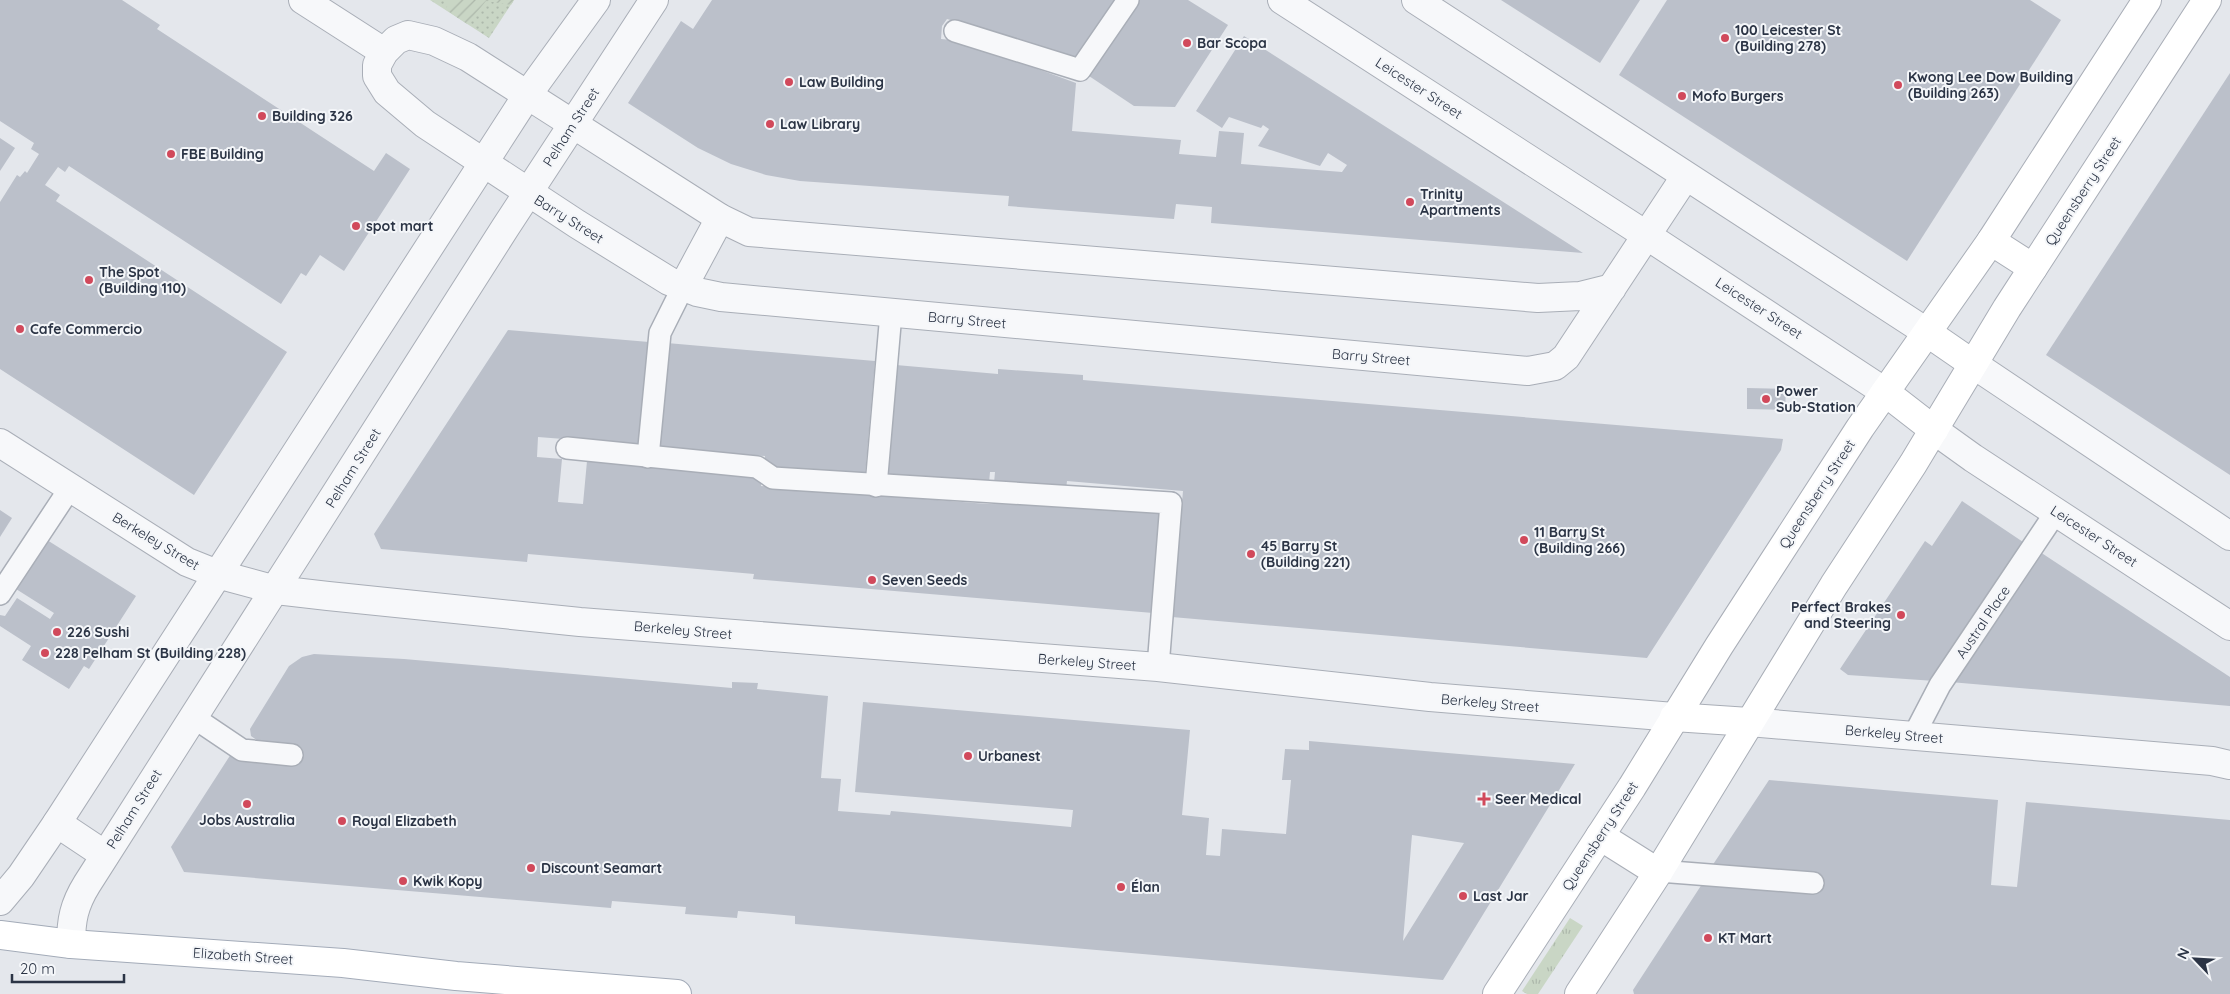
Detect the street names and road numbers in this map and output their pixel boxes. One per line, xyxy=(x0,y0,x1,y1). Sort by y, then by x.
street label: Leicester Street xyxy=(1372,53,1466,123)
street label: Pelham Street xyxy=(539,84,603,170)
street label: Queensberry Street xyxy=(2041,133,2125,249)
street label: Barry Street xyxy=(531,191,607,248)
street label: Leicester Street xyxy=(1712,273,1806,343)
street label: Barry Street xyxy=(927,308,1007,332)
street label: Barry Street xyxy=(1331,345,1411,369)
street label: Pelham Street xyxy=(321,425,385,511)
street label: Queensberry Street xyxy=(1775,436,1859,552)
street label: Leicester Street xyxy=(2047,501,2141,571)
street label: Berkeley Street xyxy=(109,508,203,574)
street label: Austral Place xyxy=(1952,582,2014,662)
street label: Berkeley Street xyxy=(633,617,733,643)
street label: Berkeley Street xyxy=(1037,650,1137,674)
street label: Berkeley Street xyxy=(1440,690,1540,716)
street label: Berkeley Street xyxy=(1844,721,1944,747)
street label: Pelham Street xyxy=(102,766,166,852)
street label: Queensberry Street xyxy=(1558,778,1642,894)
street label: Elizabeth Street xyxy=(192,944,294,969)

